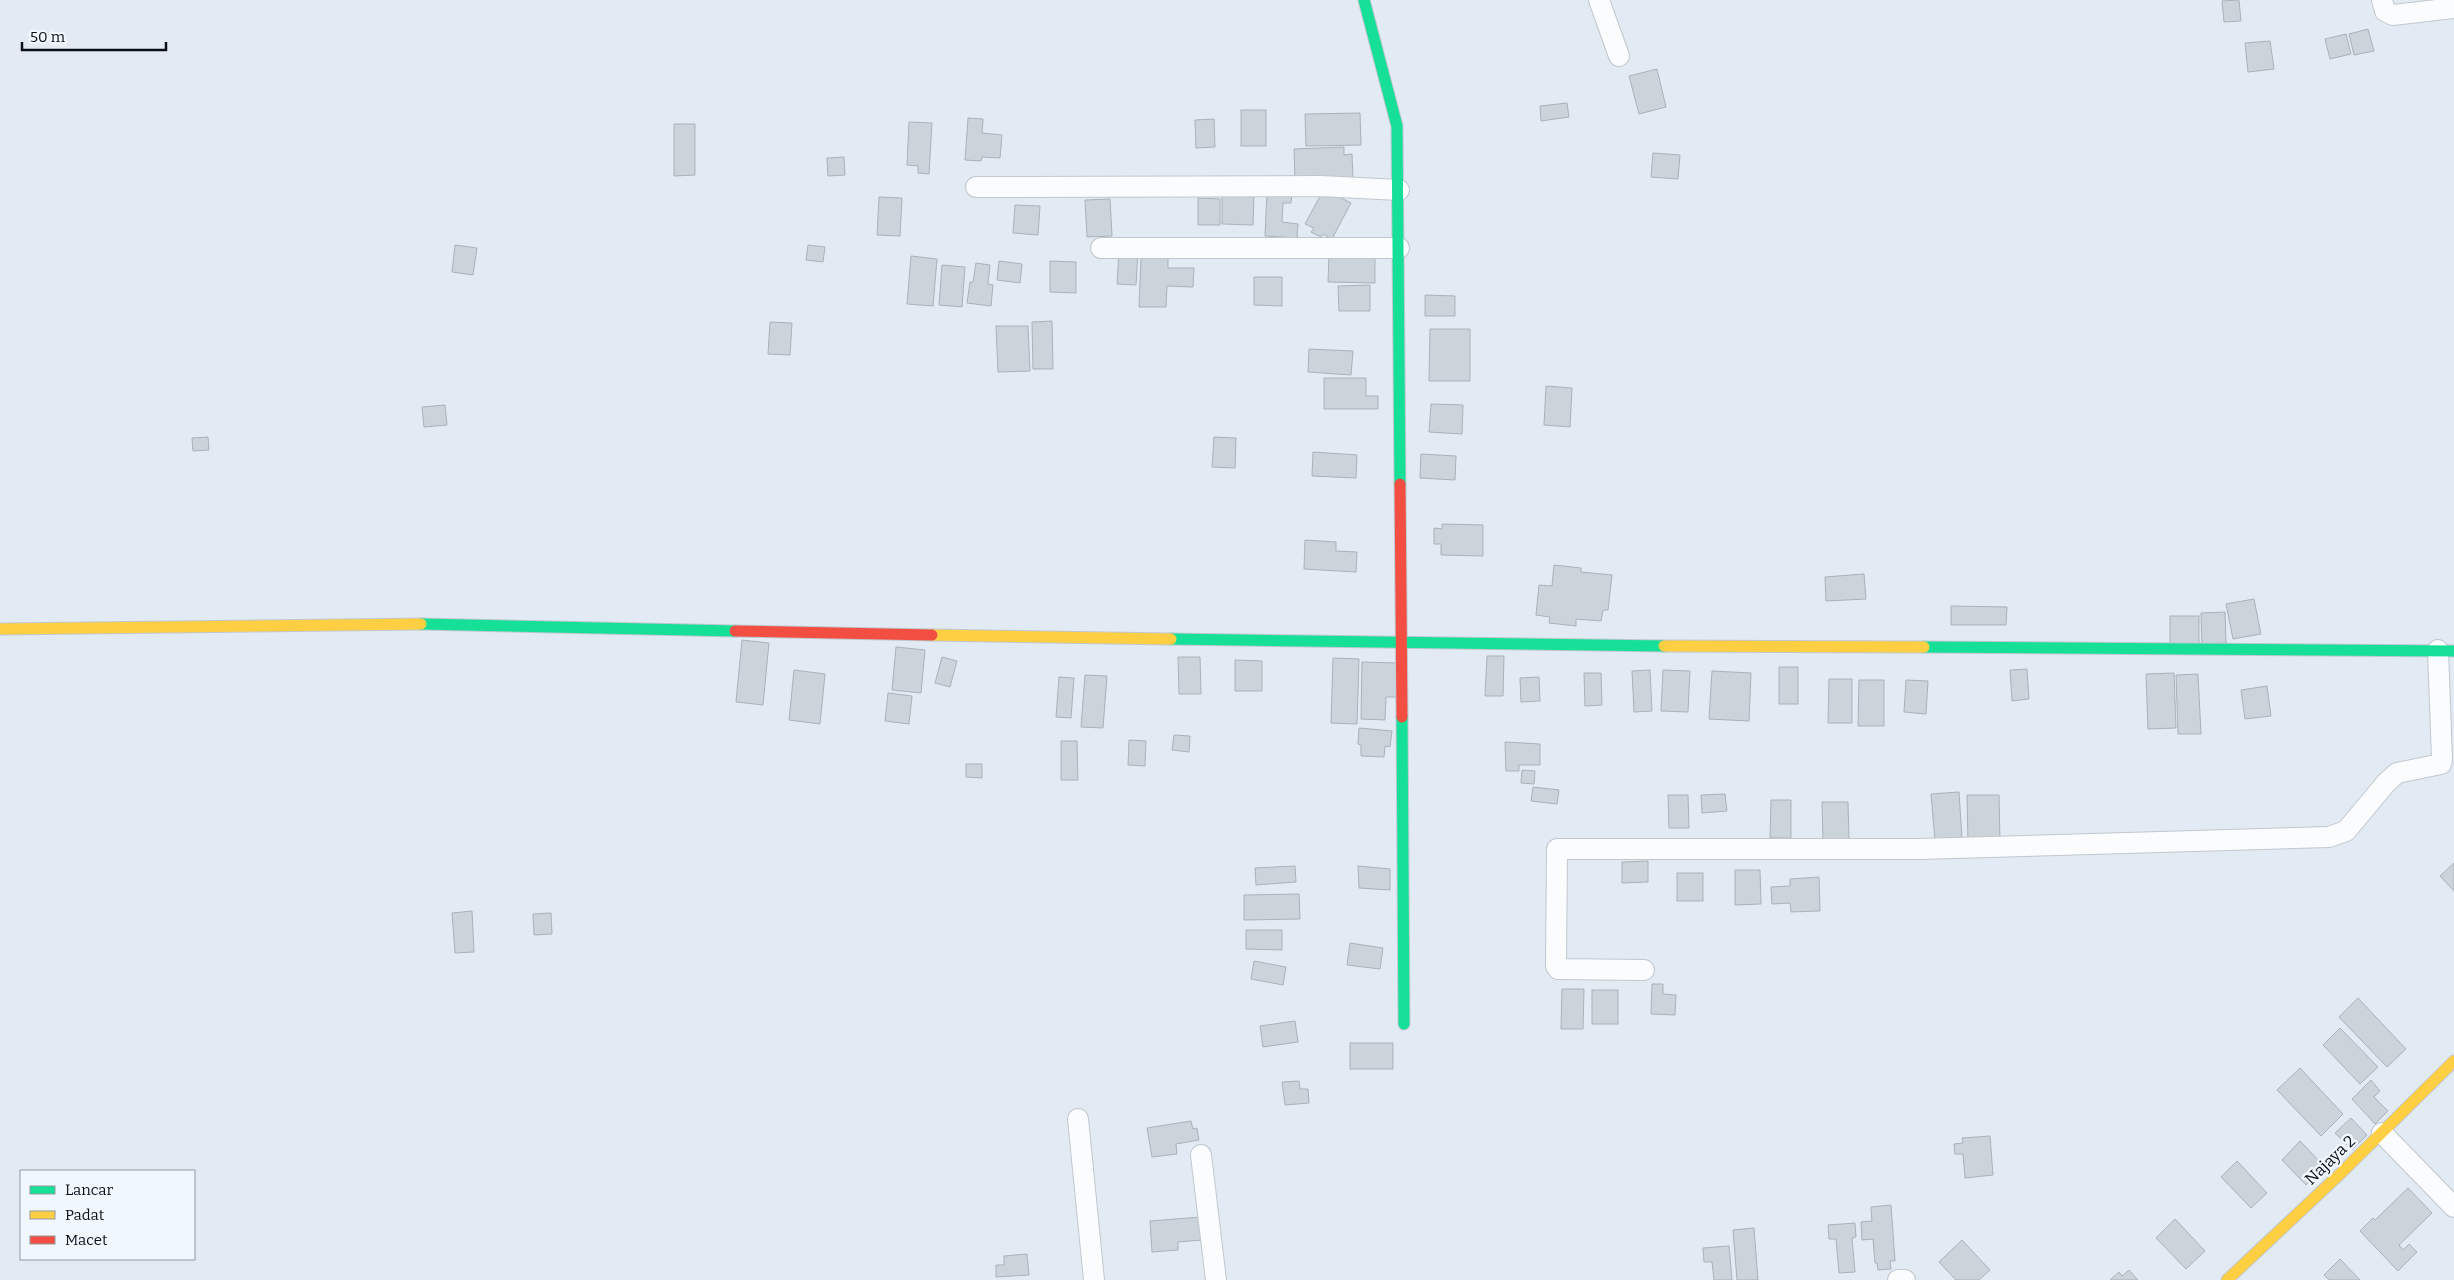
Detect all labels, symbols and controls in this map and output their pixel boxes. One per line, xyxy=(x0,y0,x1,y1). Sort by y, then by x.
scale bar xyxy=(22,20,166,52)
text: 50 m xyxy=(30,28,66,46)
street label: Najaya 2 xyxy=(2301,1131,2359,1189)
legend xyxy=(20,1170,195,1260)
text: Lancar xyxy=(65,1181,113,1199)
text: Padat xyxy=(65,1206,105,1224)
text: Macet xyxy=(65,1231,108,1249)

